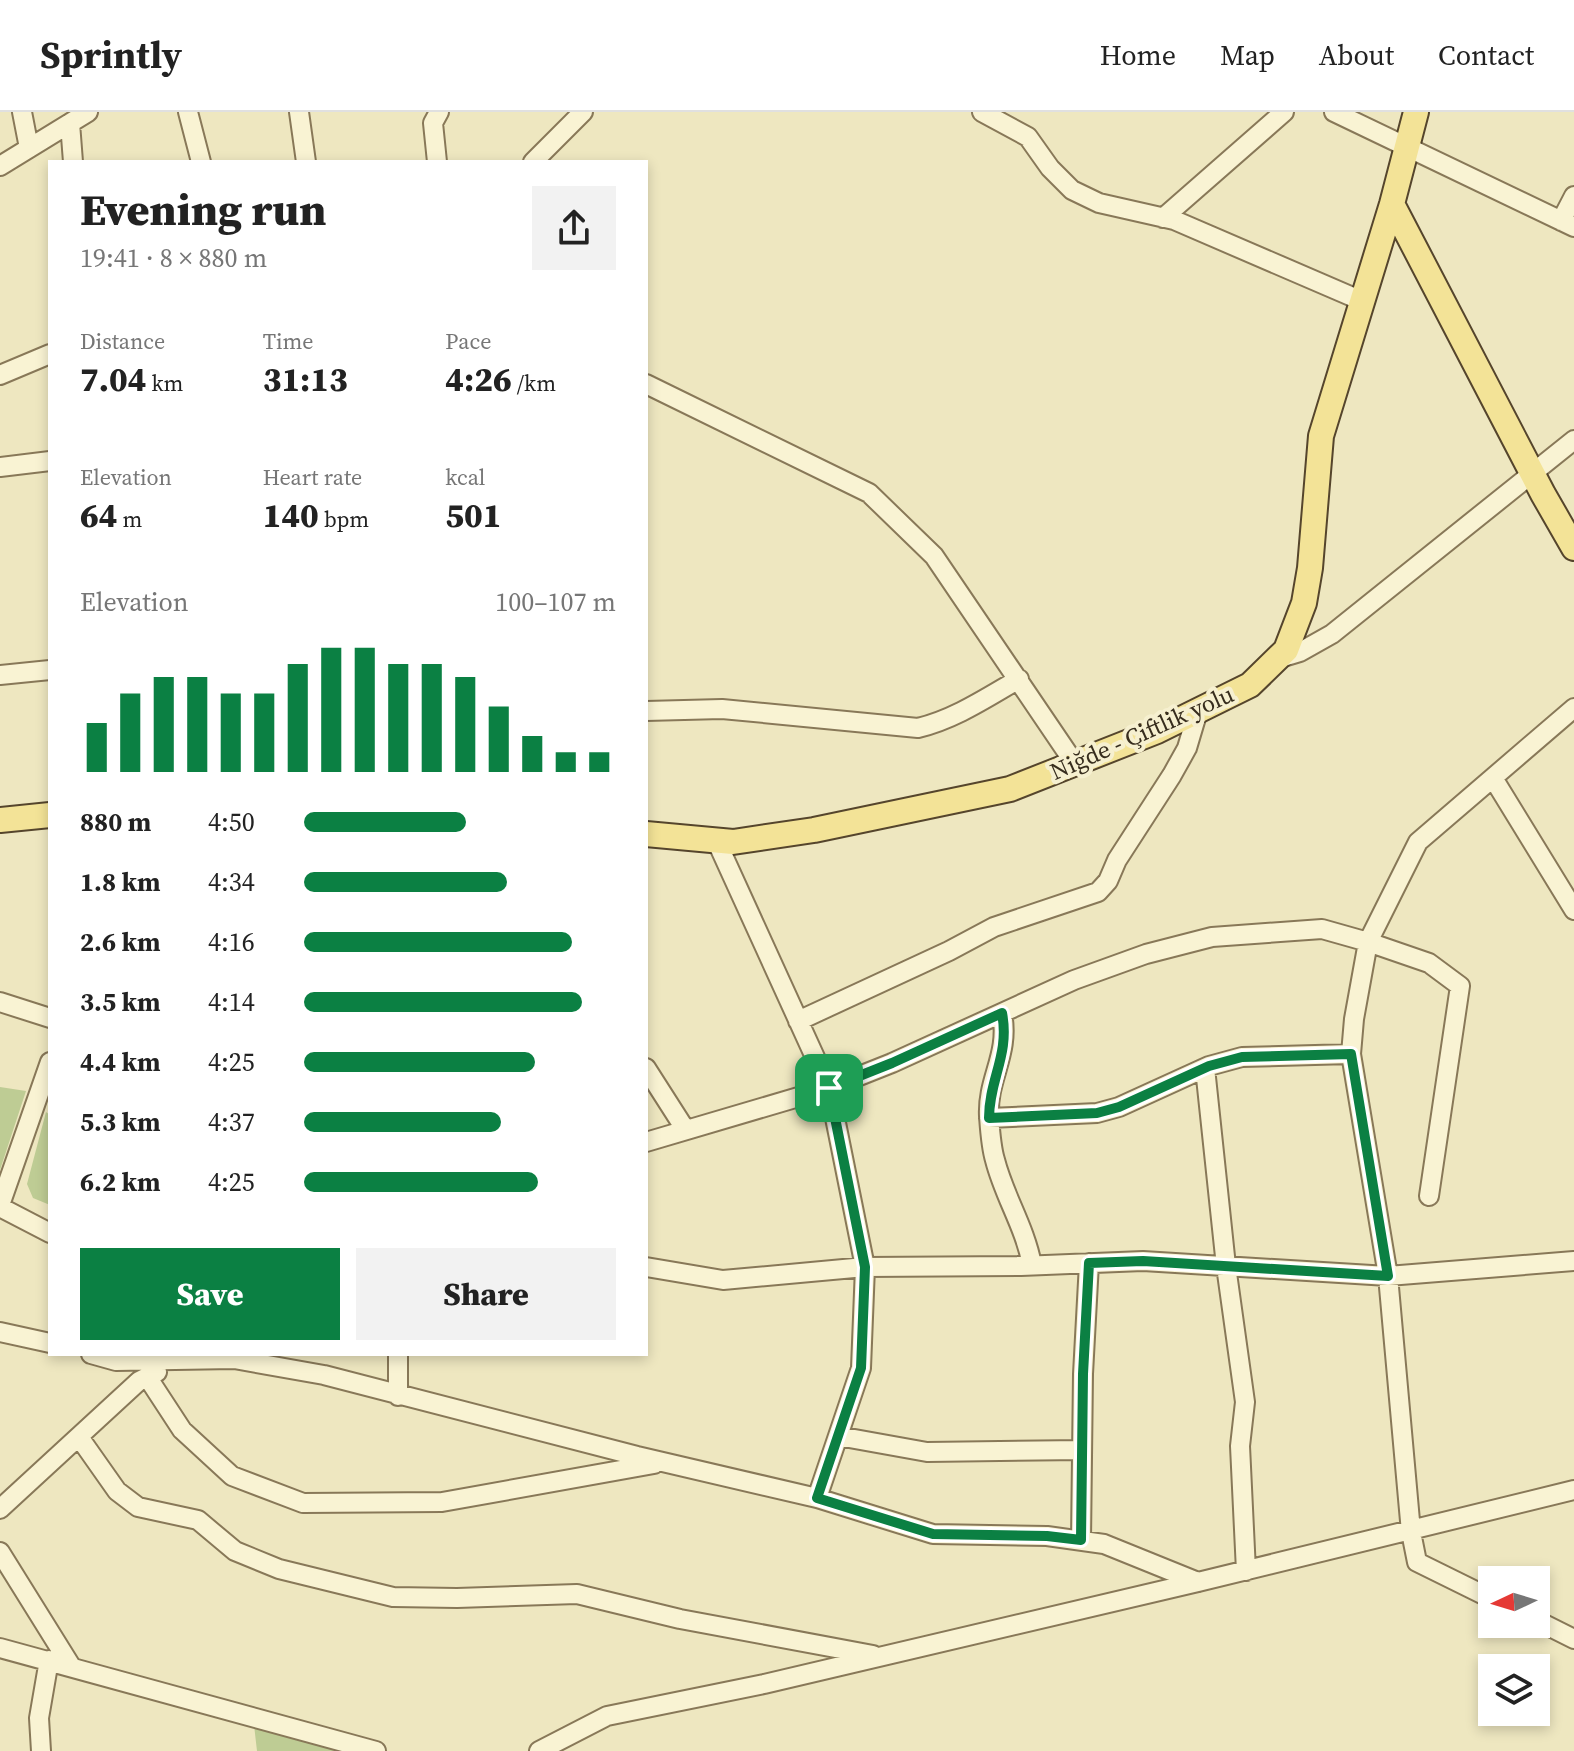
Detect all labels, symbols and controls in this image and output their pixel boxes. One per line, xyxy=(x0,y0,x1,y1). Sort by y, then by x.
text: Sprintly xyxy=(40,29,182,81)
text: Home xyxy=(1100,36,1176,74)
text: Map xyxy=(1220,36,1275,74)
text: About xyxy=(1319,36,1394,74)
text: Contact xyxy=(1438,36,1534,74)
text: Evening run xyxy=(80,179,326,240)
button: share xyxy=(532,186,616,270)
text: 19:41 · 8 × 880 m xyxy=(80,240,267,276)
text: Distance xyxy=(80,326,165,356)
text: Time xyxy=(263,326,314,356)
text: Pace xyxy=(445,326,491,356)
text: 7.04 xyxy=(80,356,146,402)
text: 31:13 xyxy=(263,356,348,402)
text: 4:26 xyxy=(445,356,512,402)
text: km xyxy=(146,368,183,398)
text: /km xyxy=(512,368,556,398)
text: Elevation xyxy=(80,462,172,492)
text: Heart rate xyxy=(263,462,362,492)
text: kcal xyxy=(445,462,485,492)
text: 64 xyxy=(80,492,117,538)
text: 140 xyxy=(263,492,319,538)
text: 501 xyxy=(445,492,502,538)
text: m xyxy=(117,504,142,534)
text: bpm xyxy=(319,504,369,534)
text: Elevation xyxy=(80,584,189,620)
text: 100–107 m xyxy=(495,584,616,620)
street label: Niğde - Çiftlik yolu xyxy=(1045,677,1239,788)
text: 880 m xyxy=(80,804,151,840)
text: 4:50 xyxy=(208,804,255,840)
text: 1.8 km xyxy=(80,864,161,900)
text: 4:34 xyxy=(208,864,255,900)
text: 2.6 km xyxy=(80,924,161,960)
text: 4:16 xyxy=(208,924,255,960)
text: 3.5 km xyxy=(80,984,161,1020)
text: 4:14 xyxy=(208,984,255,1020)
text: 4.4 km xyxy=(80,1044,161,1080)
text: 4:25 xyxy=(208,1044,255,1080)
pin xyxy=(795,1054,863,1122)
icon: arrive xyxy=(807,1066,851,1110)
text: 5.3 km xyxy=(80,1104,161,1140)
text: 4:37 xyxy=(208,1104,255,1140)
text: 6.2 km xyxy=(80,1164,161,1200)
text: 4:25 xyxy=(208,1164,255,1200)
button: Save xyxy=(80,1248,340,1340)
button: Share xyxy=(356,1248,616,1340)
north arrow xyxy=(1478,1566,1550,1638)
map controls xyxy=(1478,1566,1550,1726)
button: layers xyxy=(1478,1654,1550,1726)

